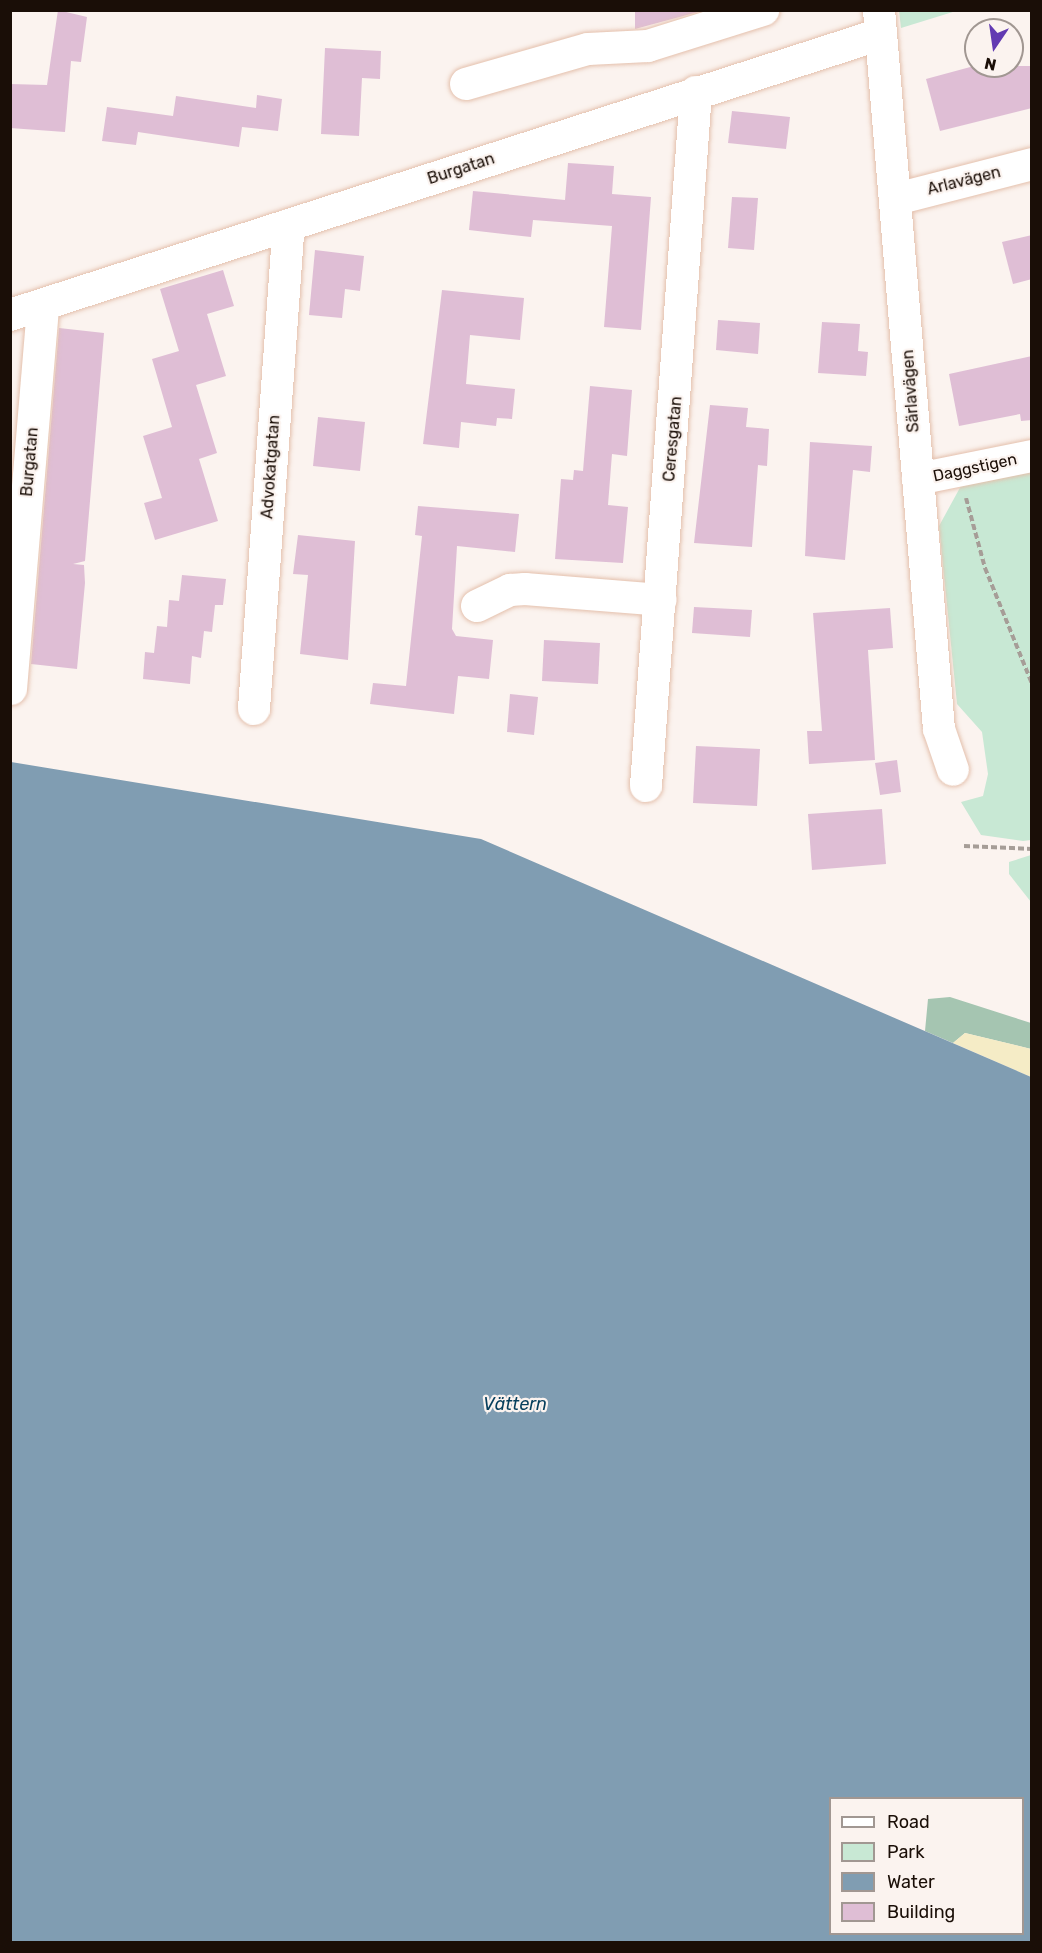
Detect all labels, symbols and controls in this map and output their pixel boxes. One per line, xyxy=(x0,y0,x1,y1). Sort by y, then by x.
north arrow xyxy=(964,18,1024,78)
text: N xyxy=(983,54,998,75)
street label: Burgatan xyxy=(425,149,497,189)
street label: Arlavägen xyxy=(925,163,1003,199)
street label: Särlavägen xyxy=(899,349,923,433)
street label: Ceresgatan xyxy=(660,395,686,483)
street label: Advokatgatan xyxy=(258,414,284,520)
street label: Burgatan xyxy=(17,427,43,497)
street label: Daggstigen xyxy=(931,450,1019,486)
water label: Vättern xyxy=(483,1393,547,1415)
legend xyxy=(829,1797,1024,1935)
text: Road xyxy=(887,1811,930,1833)
text: Park xyxy=(887,1841,924,1863)
text: Water xyxy=(887,1871,935,1893)
text: Building xyxy=(887,1901,955,1923)

